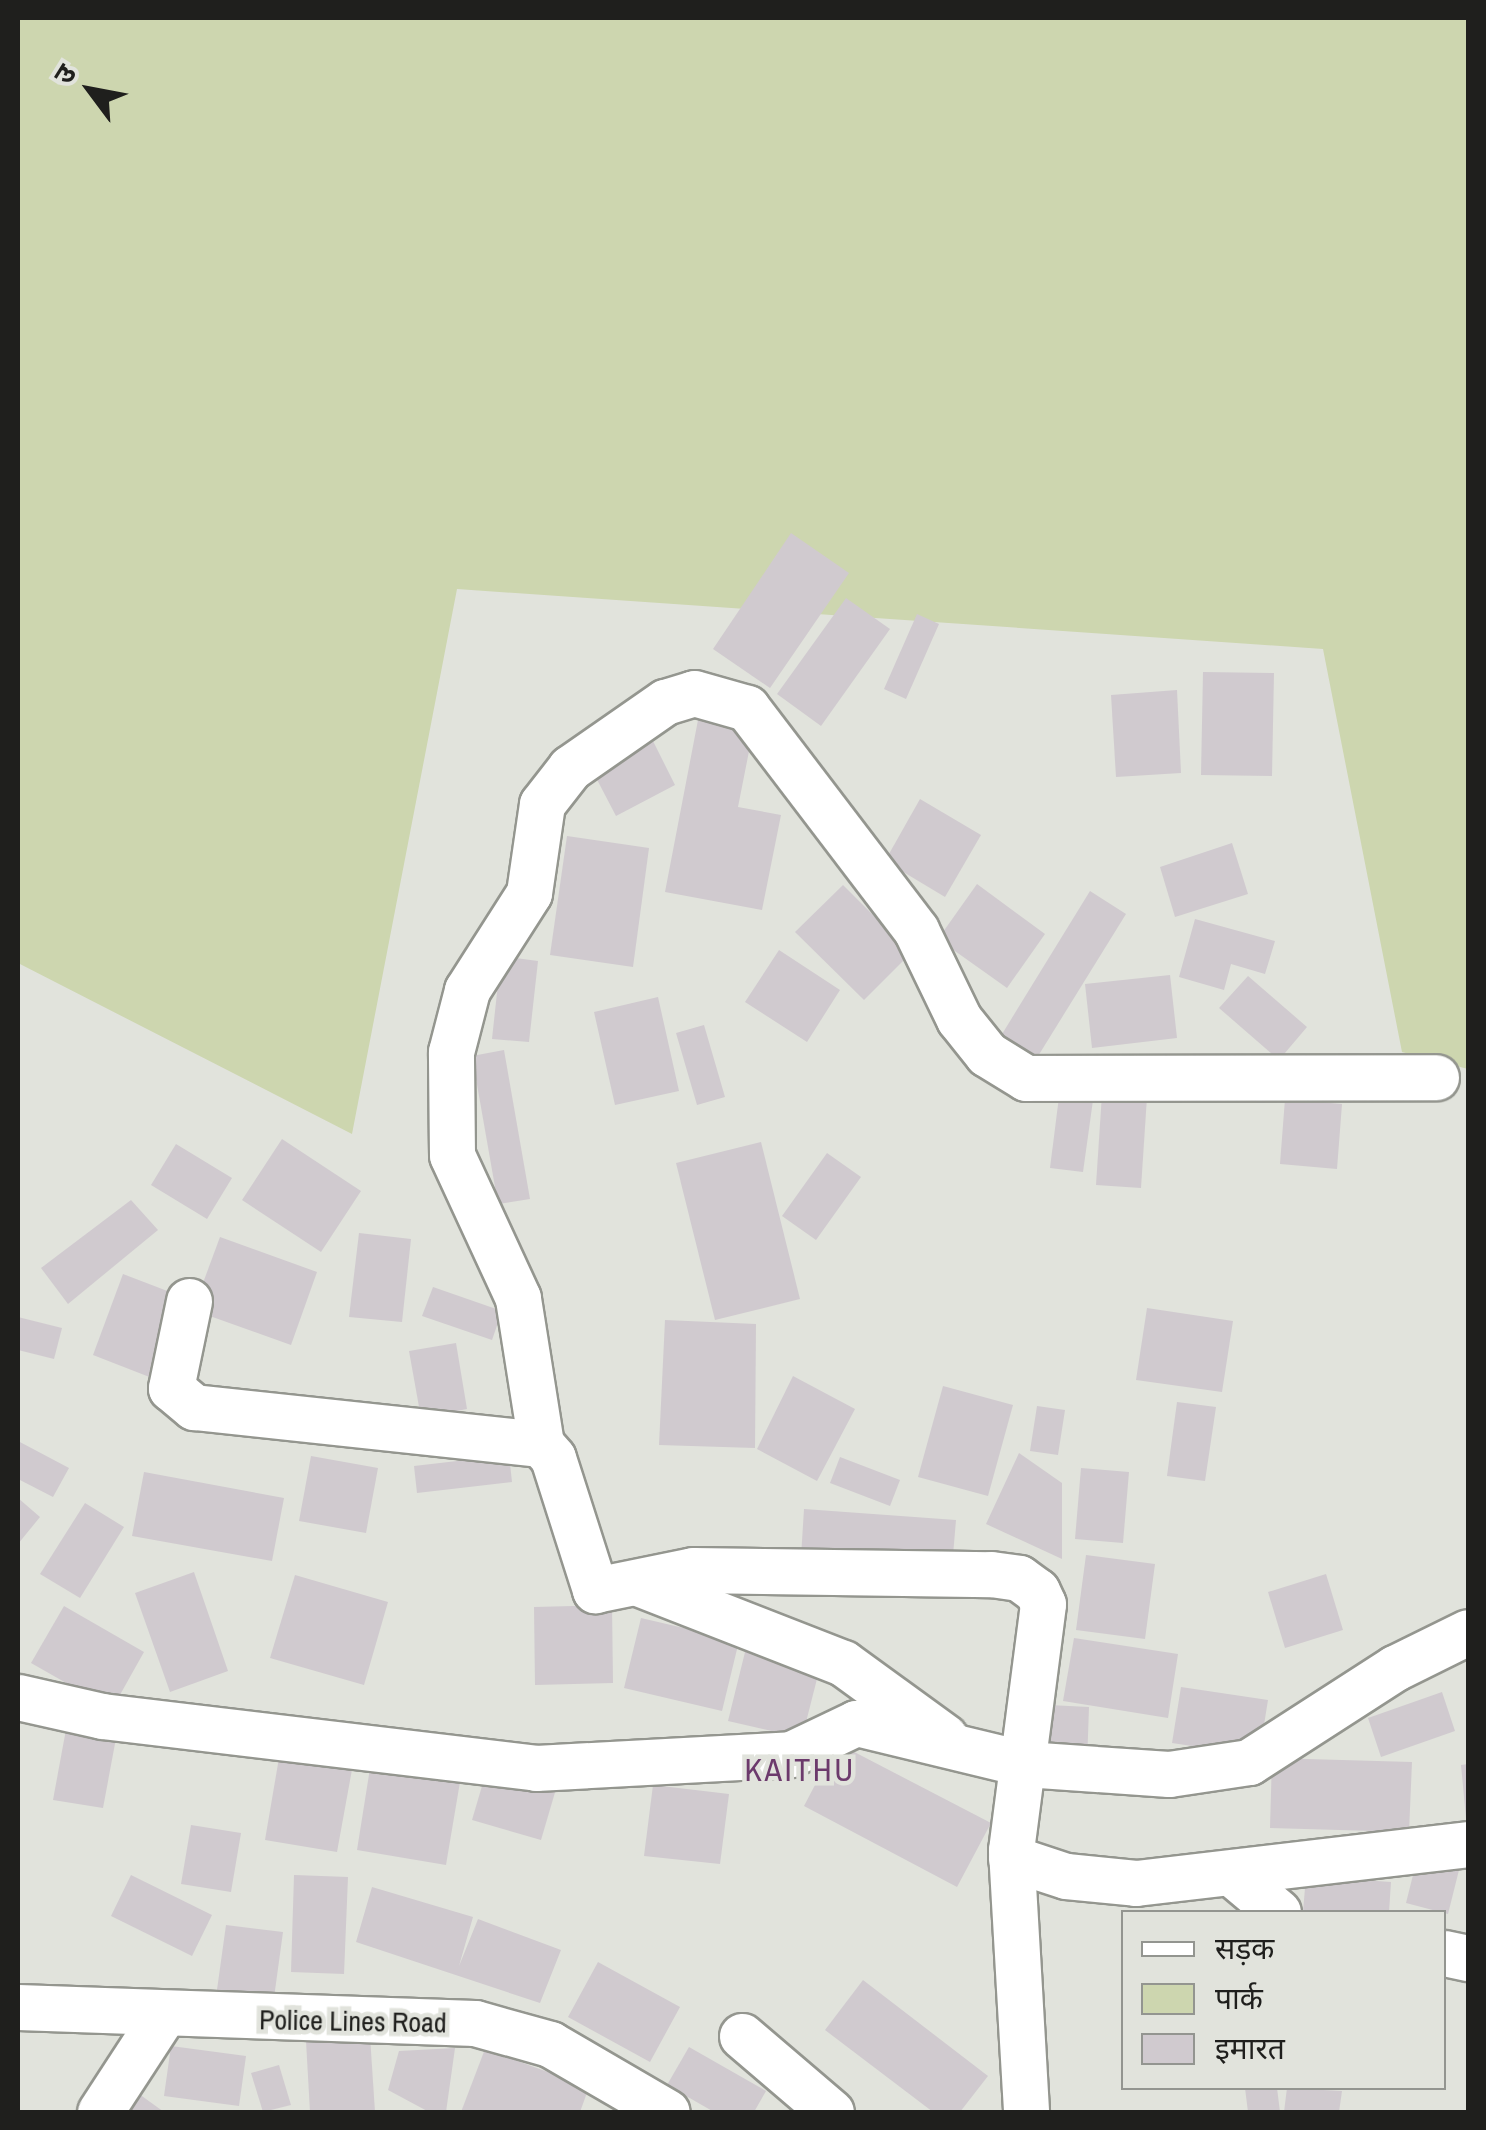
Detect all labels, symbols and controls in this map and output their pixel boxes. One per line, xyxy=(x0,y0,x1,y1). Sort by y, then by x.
north arrow xyxy=(40,40,140,140)
text: उ xyxy=(44,57,85,91)
district label: KAITHU xyxy=(744,1751,856,1789)
legend xyxy=(1121,1910,1446,2090)
text: सड़क xyxy=(1215,1928,1274,1968)
text: पार्क xyxy=(1215,1978,1263,2018)
street label: Police Lines Road xyxy=(259,2003,447,2039)
text: इमारत xyxy=(1215,2028,1285,2068)

